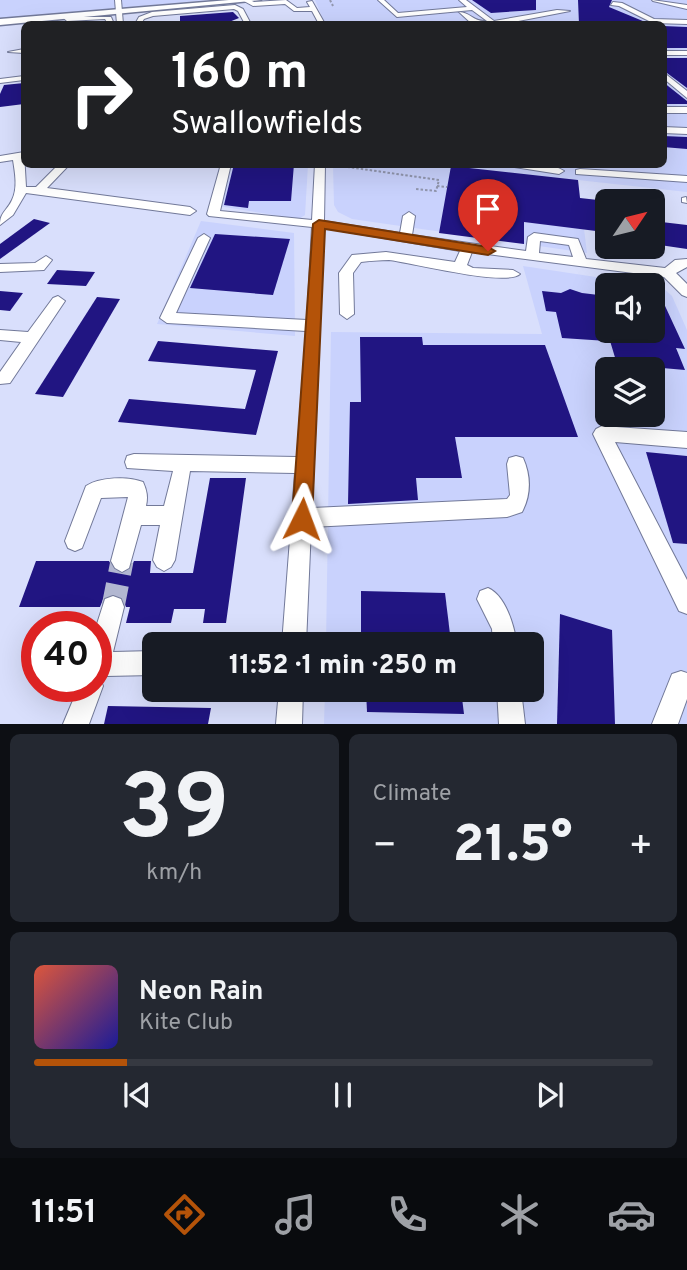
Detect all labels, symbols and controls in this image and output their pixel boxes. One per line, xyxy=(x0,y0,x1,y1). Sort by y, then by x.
text: 160 m xyxy=(171,44,308,106)
icon: right xyxy=(56,49,147,140)
text: Swallowfields xyxy=(171,105,363,145)
pin xyxy=(458,179,518,251)
north arrow xyxy=(595,189,665,259)
map controls xyxy=(595,189,665,427)
icon: arrive xyxy=(469,190,507,228)
button: sound xyxy=(595,273,665,343)
button: layers xyxy=(595,357,665,427)
position arrow xyxy=(265,482,339,556)
speed limit sign: 40 xyxy=(21,611,112,702)
text: 11:52 · 1 min · 250 m xyxy=(229,650,457,683)
text: 39 xyxy=(119,756,229,871)
text: Climate xyxy=(373,780,451,809)
text: 21.5° xyxy=(453,814,573,880)
text: − xyxy=(373,823,397,872)
text: + xyxy=(628,823,653,872)
text: km/h xyxy=(146,859,202,888)
text: Neon Rain xyxy=(139,976,264,1009)
text: Kite Club xyxy=(139,1009,233,1038)
icon: previous xyxy=(118,1076,156,1114)
icon: pause xyxy=(324,1076,362,1114)
icon: next xyxy=(531,1076,569,1114)
icon: directions xyxy=(160,1190,209,1239)
icon: music xyxy=(271,1190,320,1239)
icon: phone xyxy=(383,1190,432,1239)
icon: climate xyxy=(495,1190,544,1239)
icon: car xyxy=(607,1190,656,1239)
text: 11:51 xyxy=(31,1194,97,1234)

